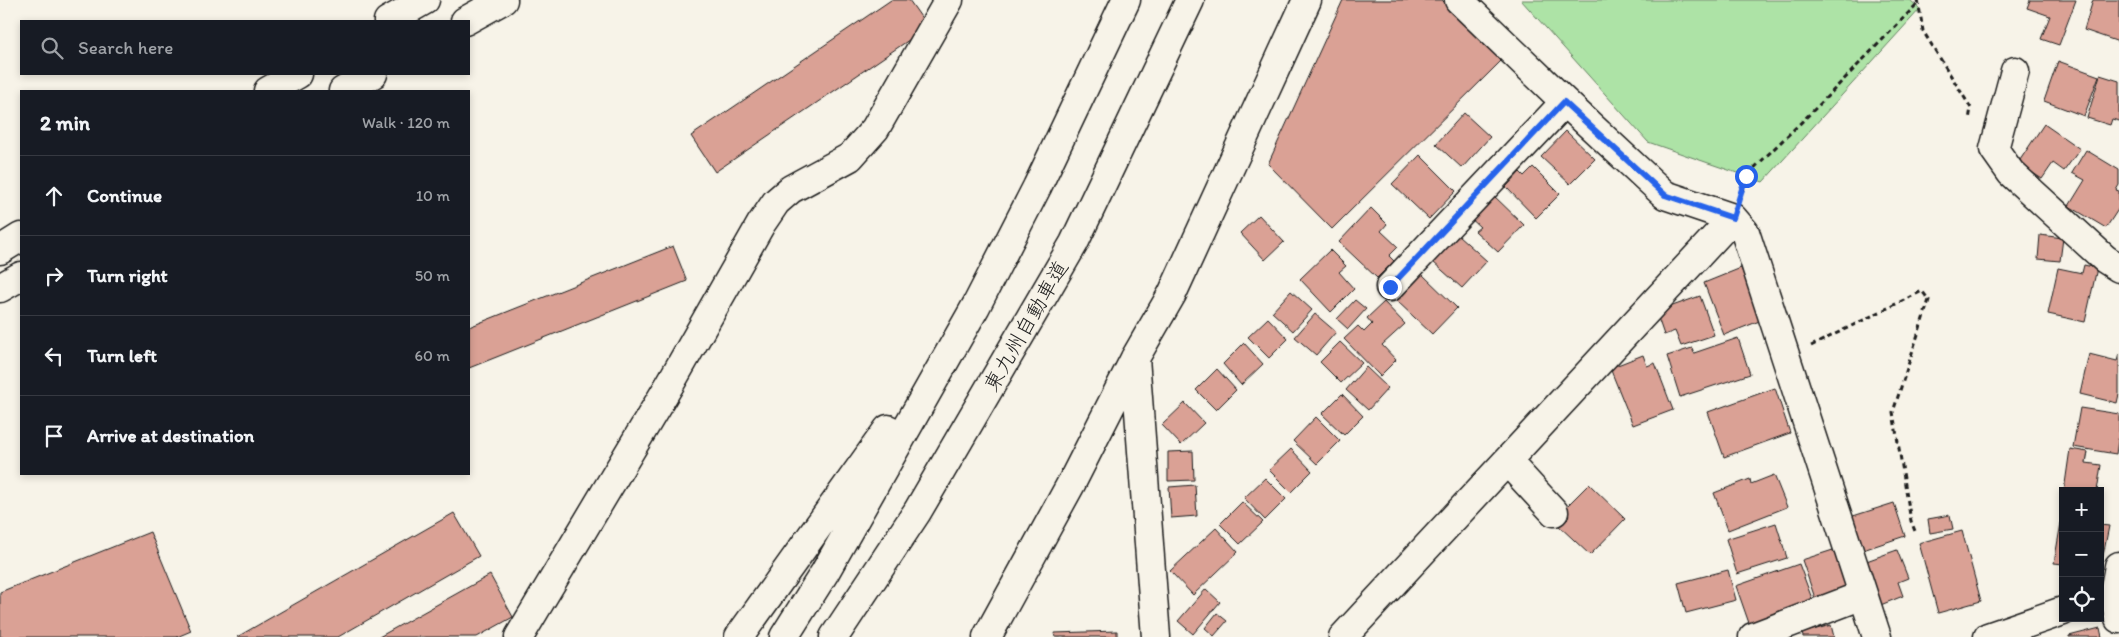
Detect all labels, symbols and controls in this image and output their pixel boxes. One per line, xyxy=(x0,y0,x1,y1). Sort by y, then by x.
search box xyxy=(20,20,470,75)
icon: search xyxy=(38,34,66,62)
text: Search here xyxy=(78,36,173,59)
text: 2 min xyxy=(40,110,90,135)
text: Walk · 120 m xyxy=(362,113,450,132)
route start xyxy=(1735,165,1758,188)
icon: ahead xyxy=(40,182,68,210)
text: Continue xyxy=(87,184,162,207)
text: 10 m xyxy=(416,186,450,205)
street label: 東九州自動車道 xyxy=(978,256,1073,396)
icon: right xyxy=(40,262,68,290)
text: Turn right xyxy=(87,264,168,287)
text: 50 m xyxy=(415,266,450,285)
route end xyxy=(1379,276,1402,299)
icon: left xyxy=(40,342,68,370)
text: Turn left xyxy=(87,344,157,367)
text: 60 m xyxy=(415,346,450,365)
icon: arrive xyxy=(40,422,68,450)
text: Arrive at destination xyxy=(87,424,254,447)
map controls xyxy=(2059,487,2104,622)
button: + xyxy=(2059,487,2104,532)
button: − xyxy=(2059,532,2104,577)
button: locate xyxy=(2059,577,2104,622)

